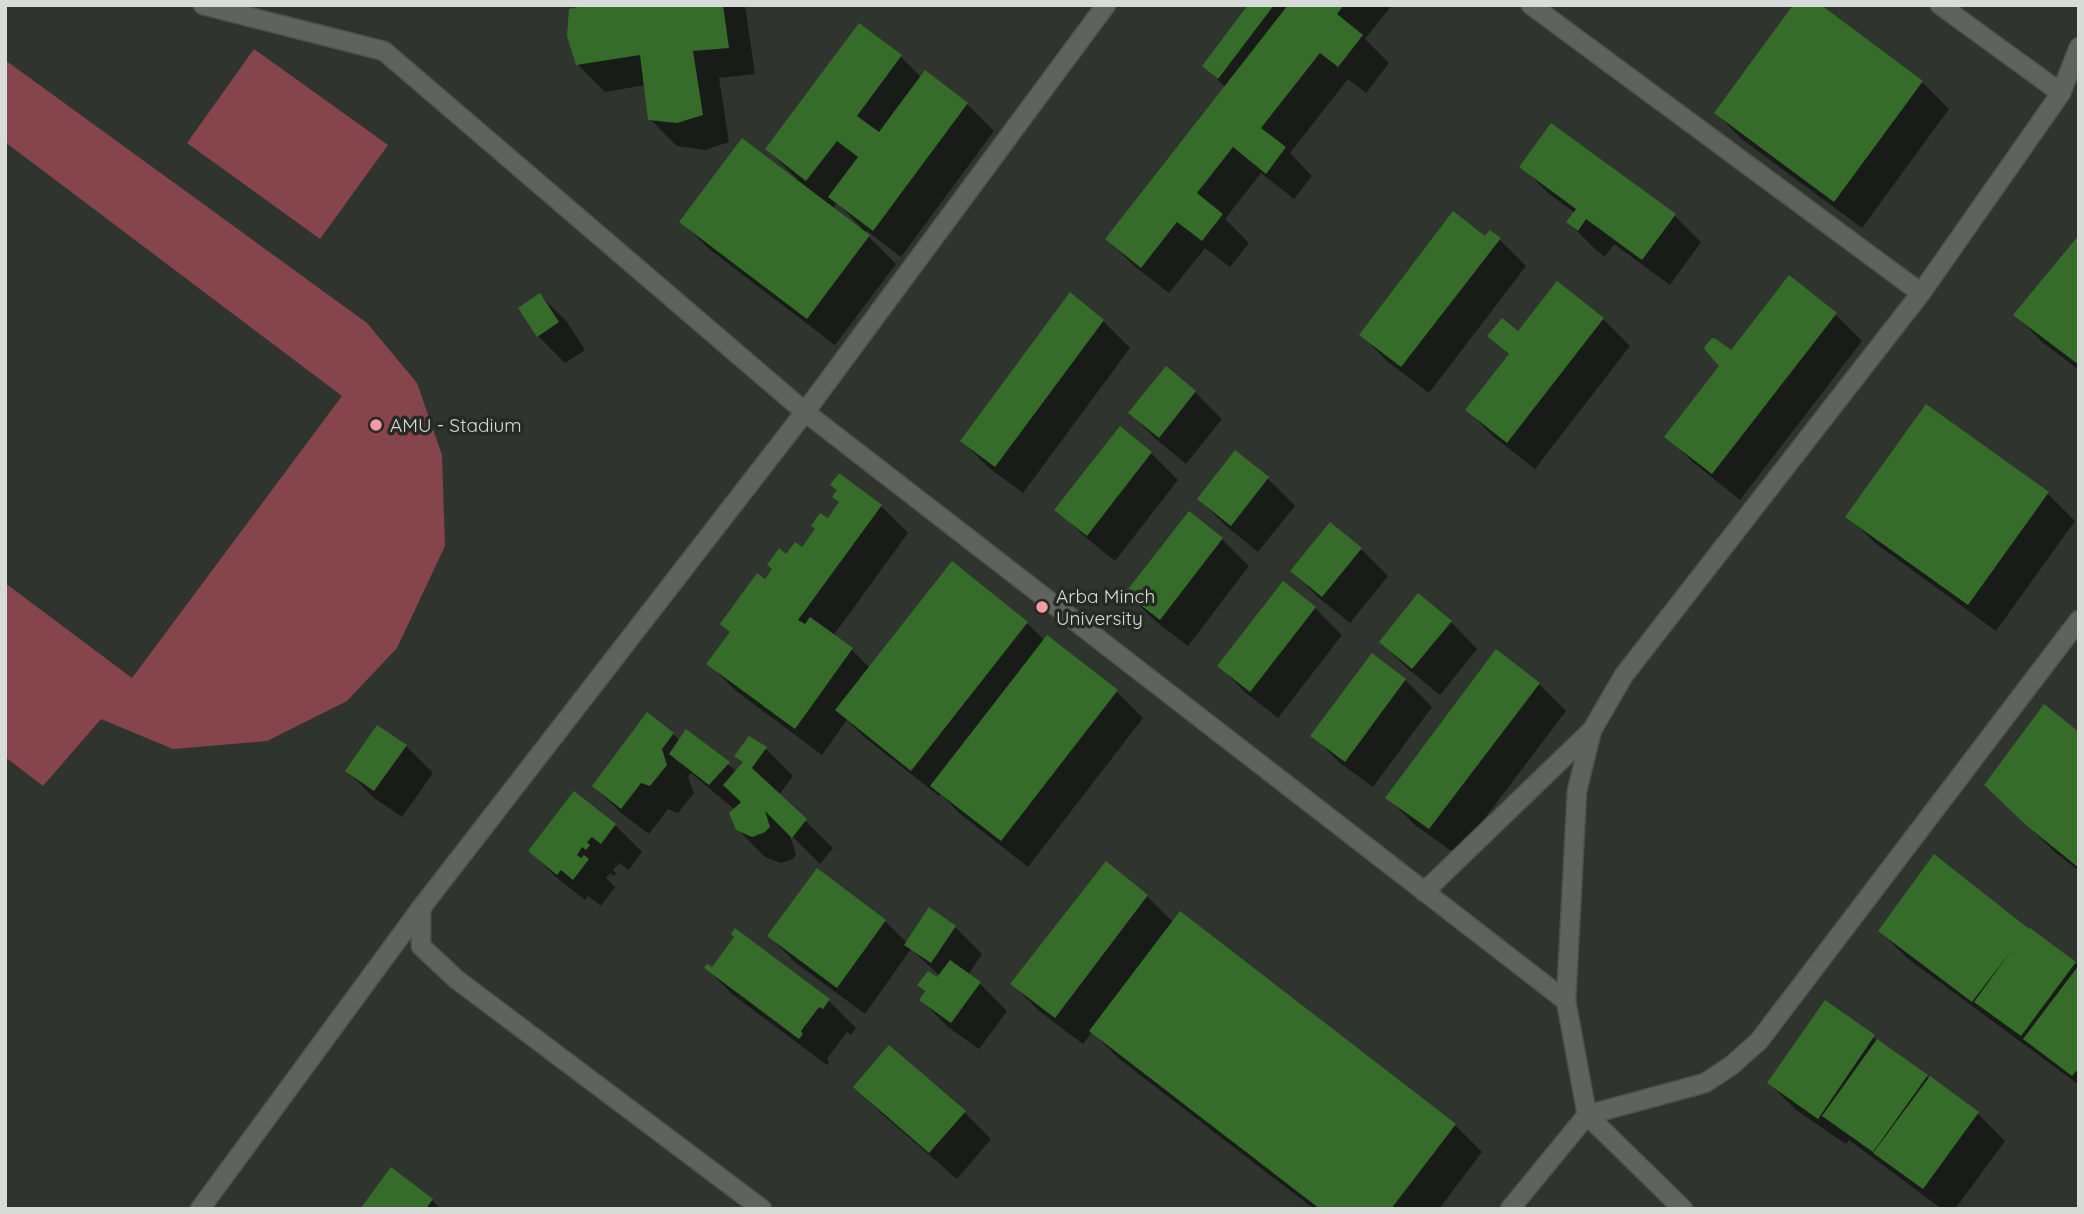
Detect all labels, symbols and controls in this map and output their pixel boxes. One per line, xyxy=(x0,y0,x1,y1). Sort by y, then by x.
place label: AMU - Stadium xyxy=(390,413,522,437)
marker: AMU - Stadium xyxy=(368,417,384,433)
place label: Arba Minch University xyxy=(1056,584,1155,630)
marker: Arba Minch University xyxy=(1034,599,1050,615)

